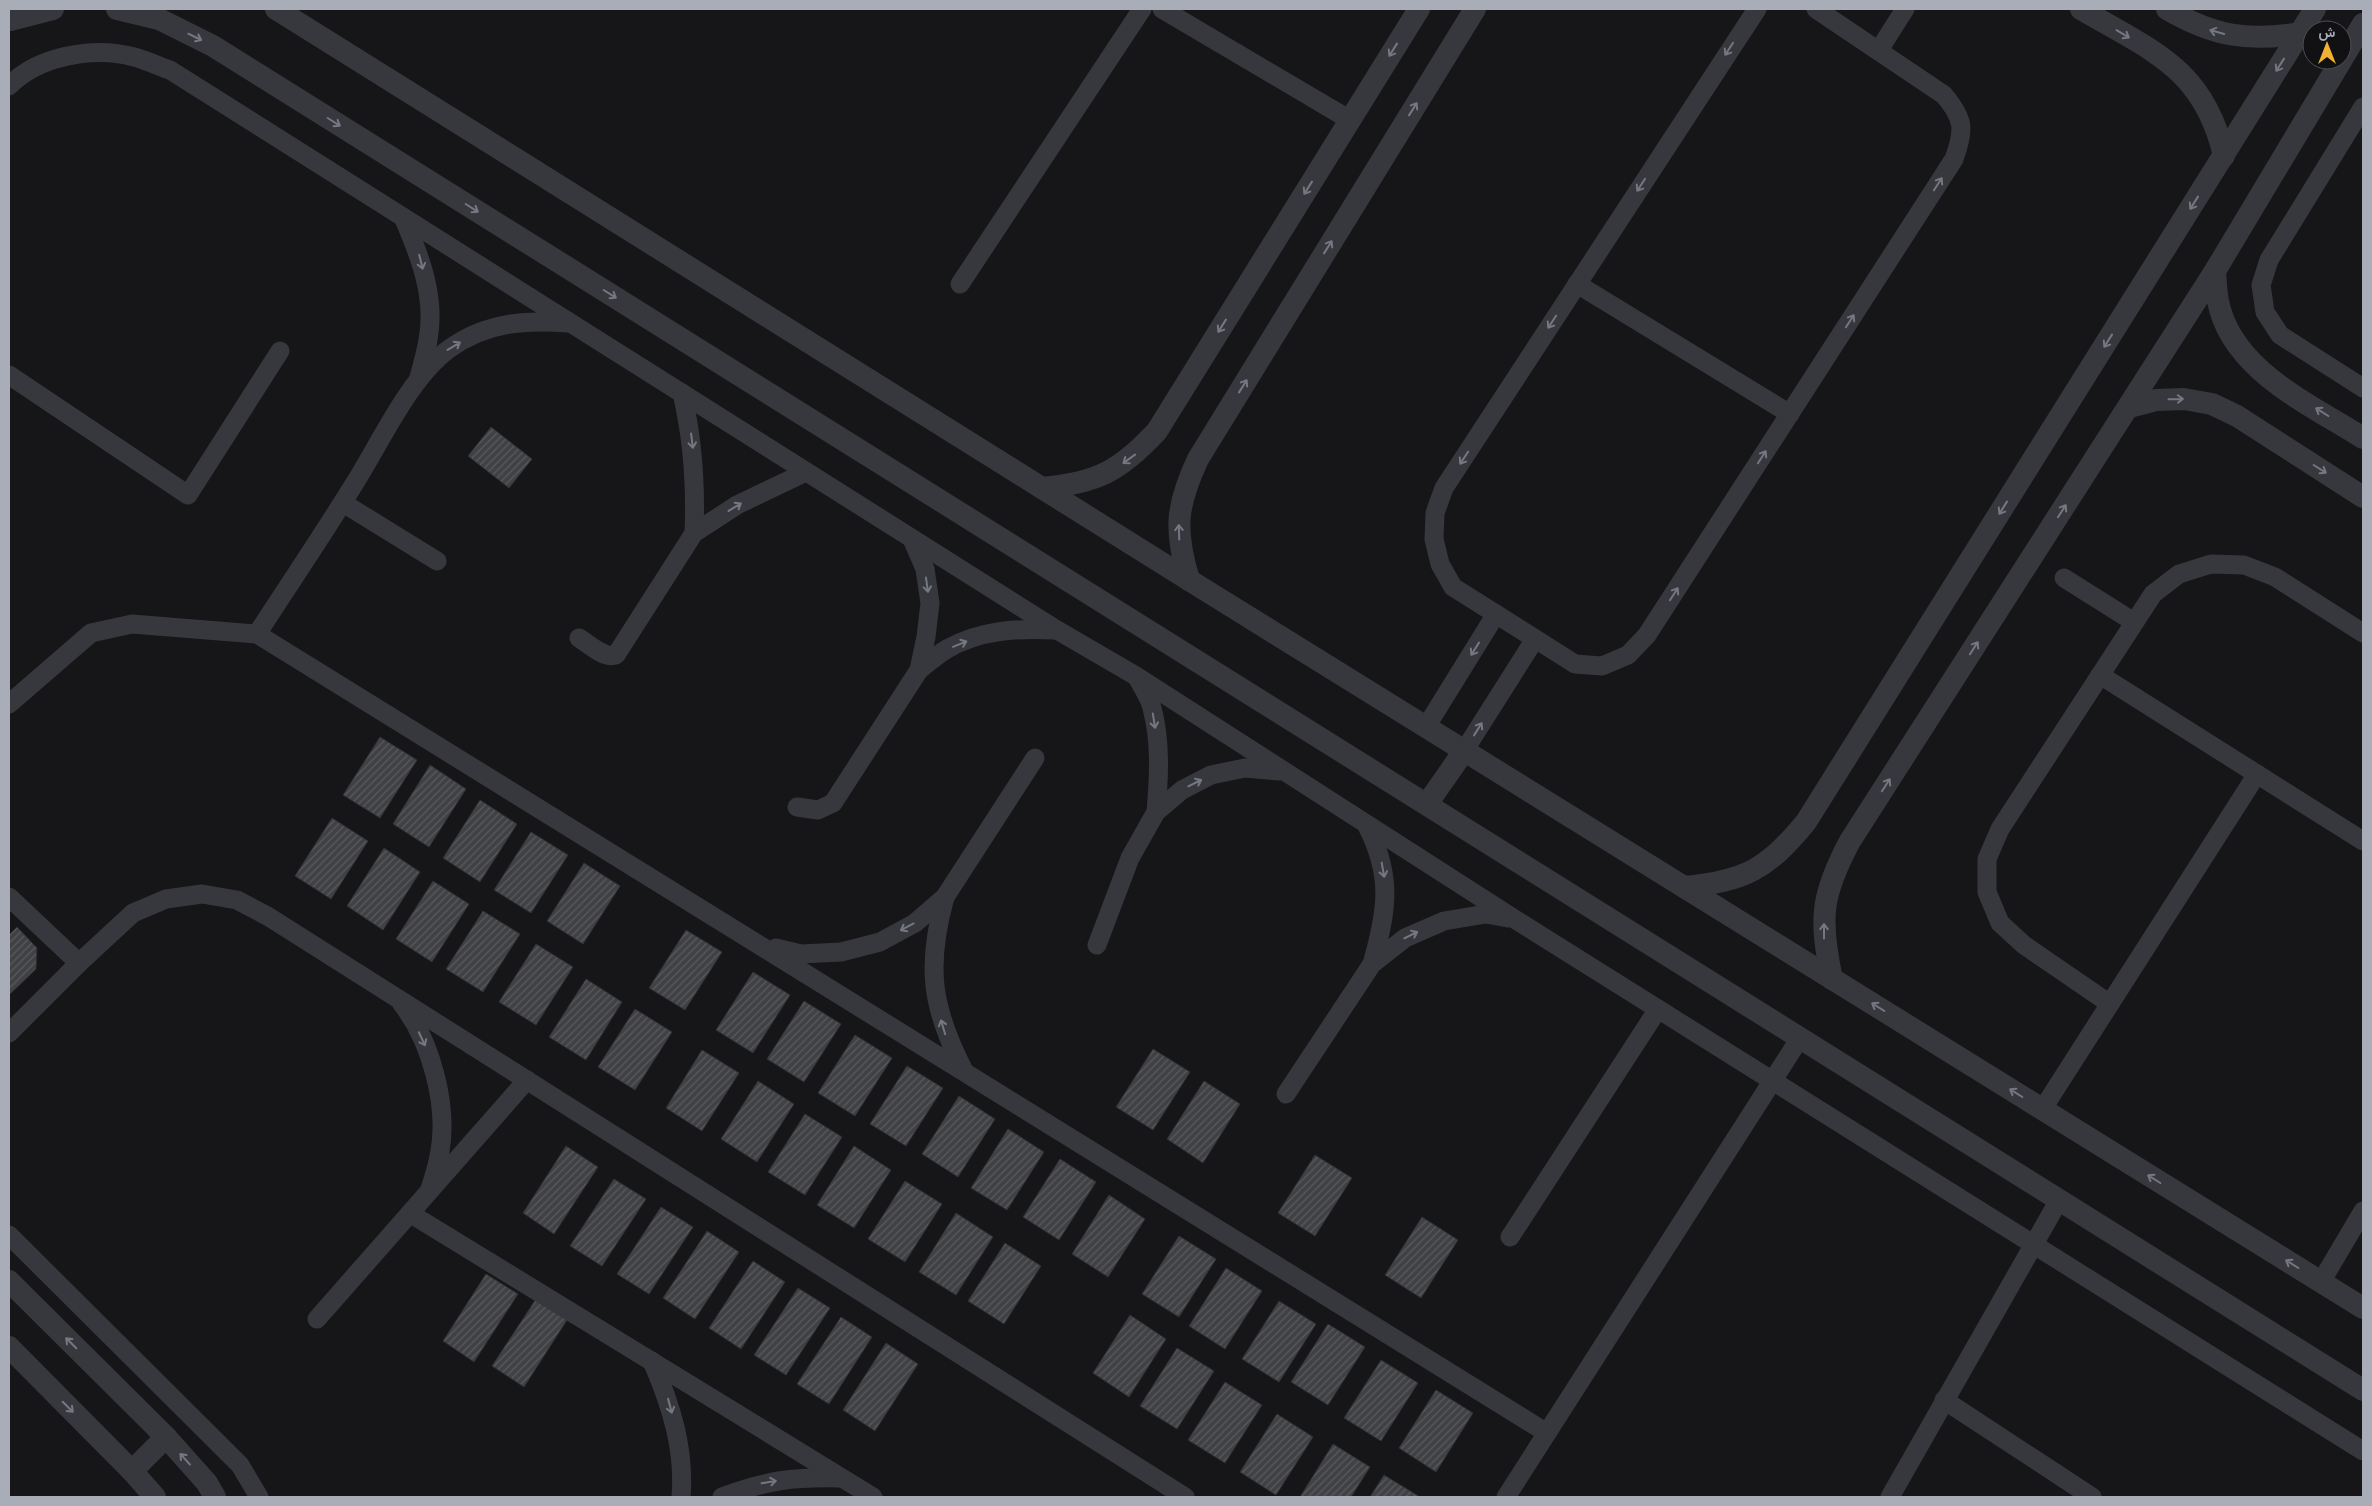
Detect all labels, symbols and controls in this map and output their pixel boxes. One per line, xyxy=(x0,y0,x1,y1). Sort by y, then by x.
north arrow xyxy=(2302,20,2352,70)
text: ش xyxy=(2319,23,2336,41)
one-way arrow xyxy=(2209,26,2225,36)
one-way arrow xyxy=(2116,29,2130,39)
one-way arrow xyxy=(187,33,202,43)
one-way arrow xyxy=(1724,41,1734,55)
one-way arrow xyxy=(1388,43,1398,57)
one-way arrow xyxy=(2275,58,2285,72)
one-way arrow xyxy=(1408,102,1419,116)
one-way arrow xyxy=(327,117,341,127)
one-way arrow xyxy=(1933,177,1943,191)
one-way arrow xyxy=(1636,178,1646,192)
one-way arrow xyxy=(1302,181,1312,195)
one-way arrow xyxy=(2189,196,2200,210)
one-way arrow xyxy=(465,202,479,213)
one-way arrow xyxy=(1324,241,1334,255)
one-way arrow xyxy=(417,254,426,270)
one-way arrow xyxy=(602,289,616,299)
one-way arrow xyxy=(1547,314,1557,328)
one-way arrow xyxy=(1845,314,1855,328)
one-way arrow xyxy=(1217,319,1227,333)
one-way arrow xyxy=(2103,333,2113,347)
one-way arrow xyxy=(447,341,461,351)
one-way arrow xyxy=(1238,379,1249,393)
one-way arrow xyxy=(2168,394,2184,404)
one-way arrow xyxy=(2315,407,2329,418)
one-way arrow xyxy=(687,433,697,449)
one-way arrow xyxy=(1459,451,1469,465)
one-way arrow xyxy=(1757,451,1767,465)
one-way arrow xyxy=(1123,453,1136,464)
one-way arrow xyxy=(2313,465,2327,475)
one-way arrow xyxy=(727,501,741,511)
one-way arrow xyxy=(1998,501,2008,515)
one-way arrow xyxy=(2057,505,2067,519)
one-way arrow xyxy=(1175,524,1184,540)
one-way arrow xyxy=(922,576,932,592)
one-way arrow xyxy=(1669,587,1679,601)
one-way arrow xyxy=(952,639,967,648)
one-way arrow xyxy=(1469,641,1479,655)
one-way arrow xyxy=(1969,641,1979,655)
one-way arrow xyxy=(1150,713,1160,729)
one-way arrow xyxy=(1474,722,1484,736)
one-way arrow xyxy=(1187,778,1202,788)
one-way arrow xyxy=(1882,778,1892,792)
one-way arrow xyxy=(1378,862,1388,878)
one-way arrow xyxy=(900,923,915,933)
one-way arrow xyxy=(1819,923,1829,940)
one-way arrow xyxy=(1403,930,1418,940)
one-way arrow xyxy=(1871,1002,1885,1012)
one-way arrow xyxy=(938,1019,948,1035)
one-way arrow xyxy=(417,1031,427,1046)
one-way arrow xyxy=(2009,1088,2023,1098)
one-way arrow xyxy=(2147,1173,2161,1183)
one-way arrow xyxy=(2285,1259,2299,1269)
one-way arrow xyxy=(65,1337,78,1349)
one-way arrow xyxy=(666,1398,676,1414)
one-way arrow xyxy=(62,1400,74,1413)
one-way arrow xyxy=(180,1453,191,1466)
one-way arrow xyxy=(760,1477,776,1487)

